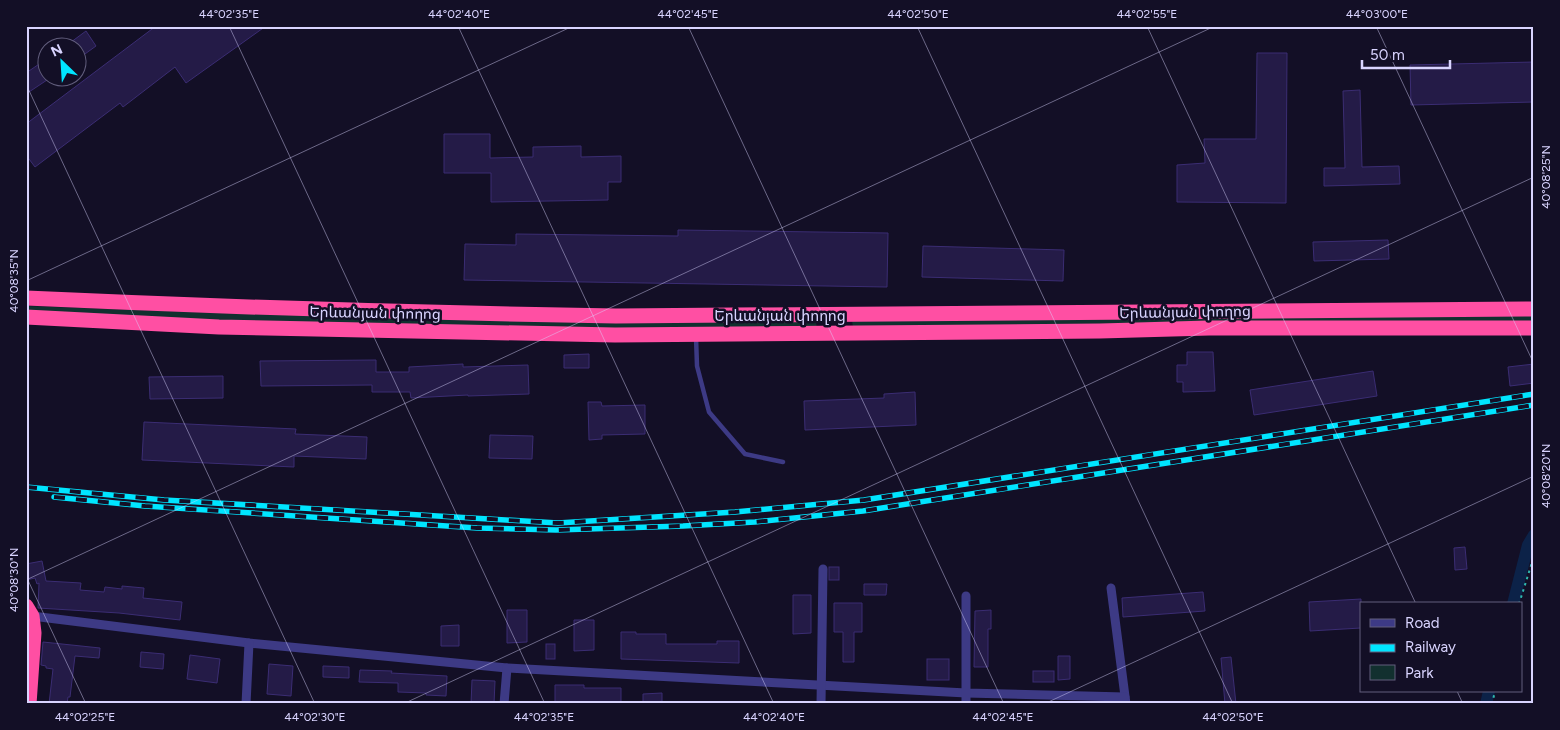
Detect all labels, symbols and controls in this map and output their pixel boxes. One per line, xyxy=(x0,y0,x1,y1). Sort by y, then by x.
text: 44°02'35"E xyxy=(199,7,259,21)
text: 44°02'40"E xyxy=(428,7,490,21)
text: 44°02'45"E xyxy=(657,7,719,21)
text: 44°02'50"E xyxy=(887,7,949,21)
text: 44°02'55"E xyxy=(1117,7,1177,21)
text: 44°03'00"E xyxy=(1346,7,1408,21)
north arrow xyxy=(38,38,88,88)
scale bar xyxy=(1362,38,1450,70)
text: N xyxy=(48,41,65,61)
text: 50 m xyxy=(1370,46,1405,64)
text: 40°08'25"N xyxy=(1539,145,1553,209)
text: 40°08'35"N xyxy=(7,249,21,313)
street label: Երևանյան փողոց xyxy=(1119,302,1251,322)
street label: Երևանյան փողոց xyxy=(309,303,441,323)
street label: Երևանյան փողոց xyxy=(714,307,846,325)
text: 40°08'20"N xyxy=(1539,444,1553,508)
text: 40°08'30"N xyxy=(7,548,21,612)
legend xyxy=(1360,602,1522,692)
text: Road xyxy=(1405,614,1440,632)
text: Railway xyxy=(1405,638,1456,656)
text: Park xyxy=(1405,664,1434,682)
text: 44°02'25"E xyxy=(55,710,115,724)
text: 44°02'30"E xyxy=(284,710,346,724)
text: 44°02'35"E xyxy=(514,710,574,724)
text: 44°02'40"E xyxy=(743,710,805,724)
text: 44°02'45"E xyxy=(972,710,1034,724)
text: 44°02'50"E xyxy=(1202,710,1264,724)

